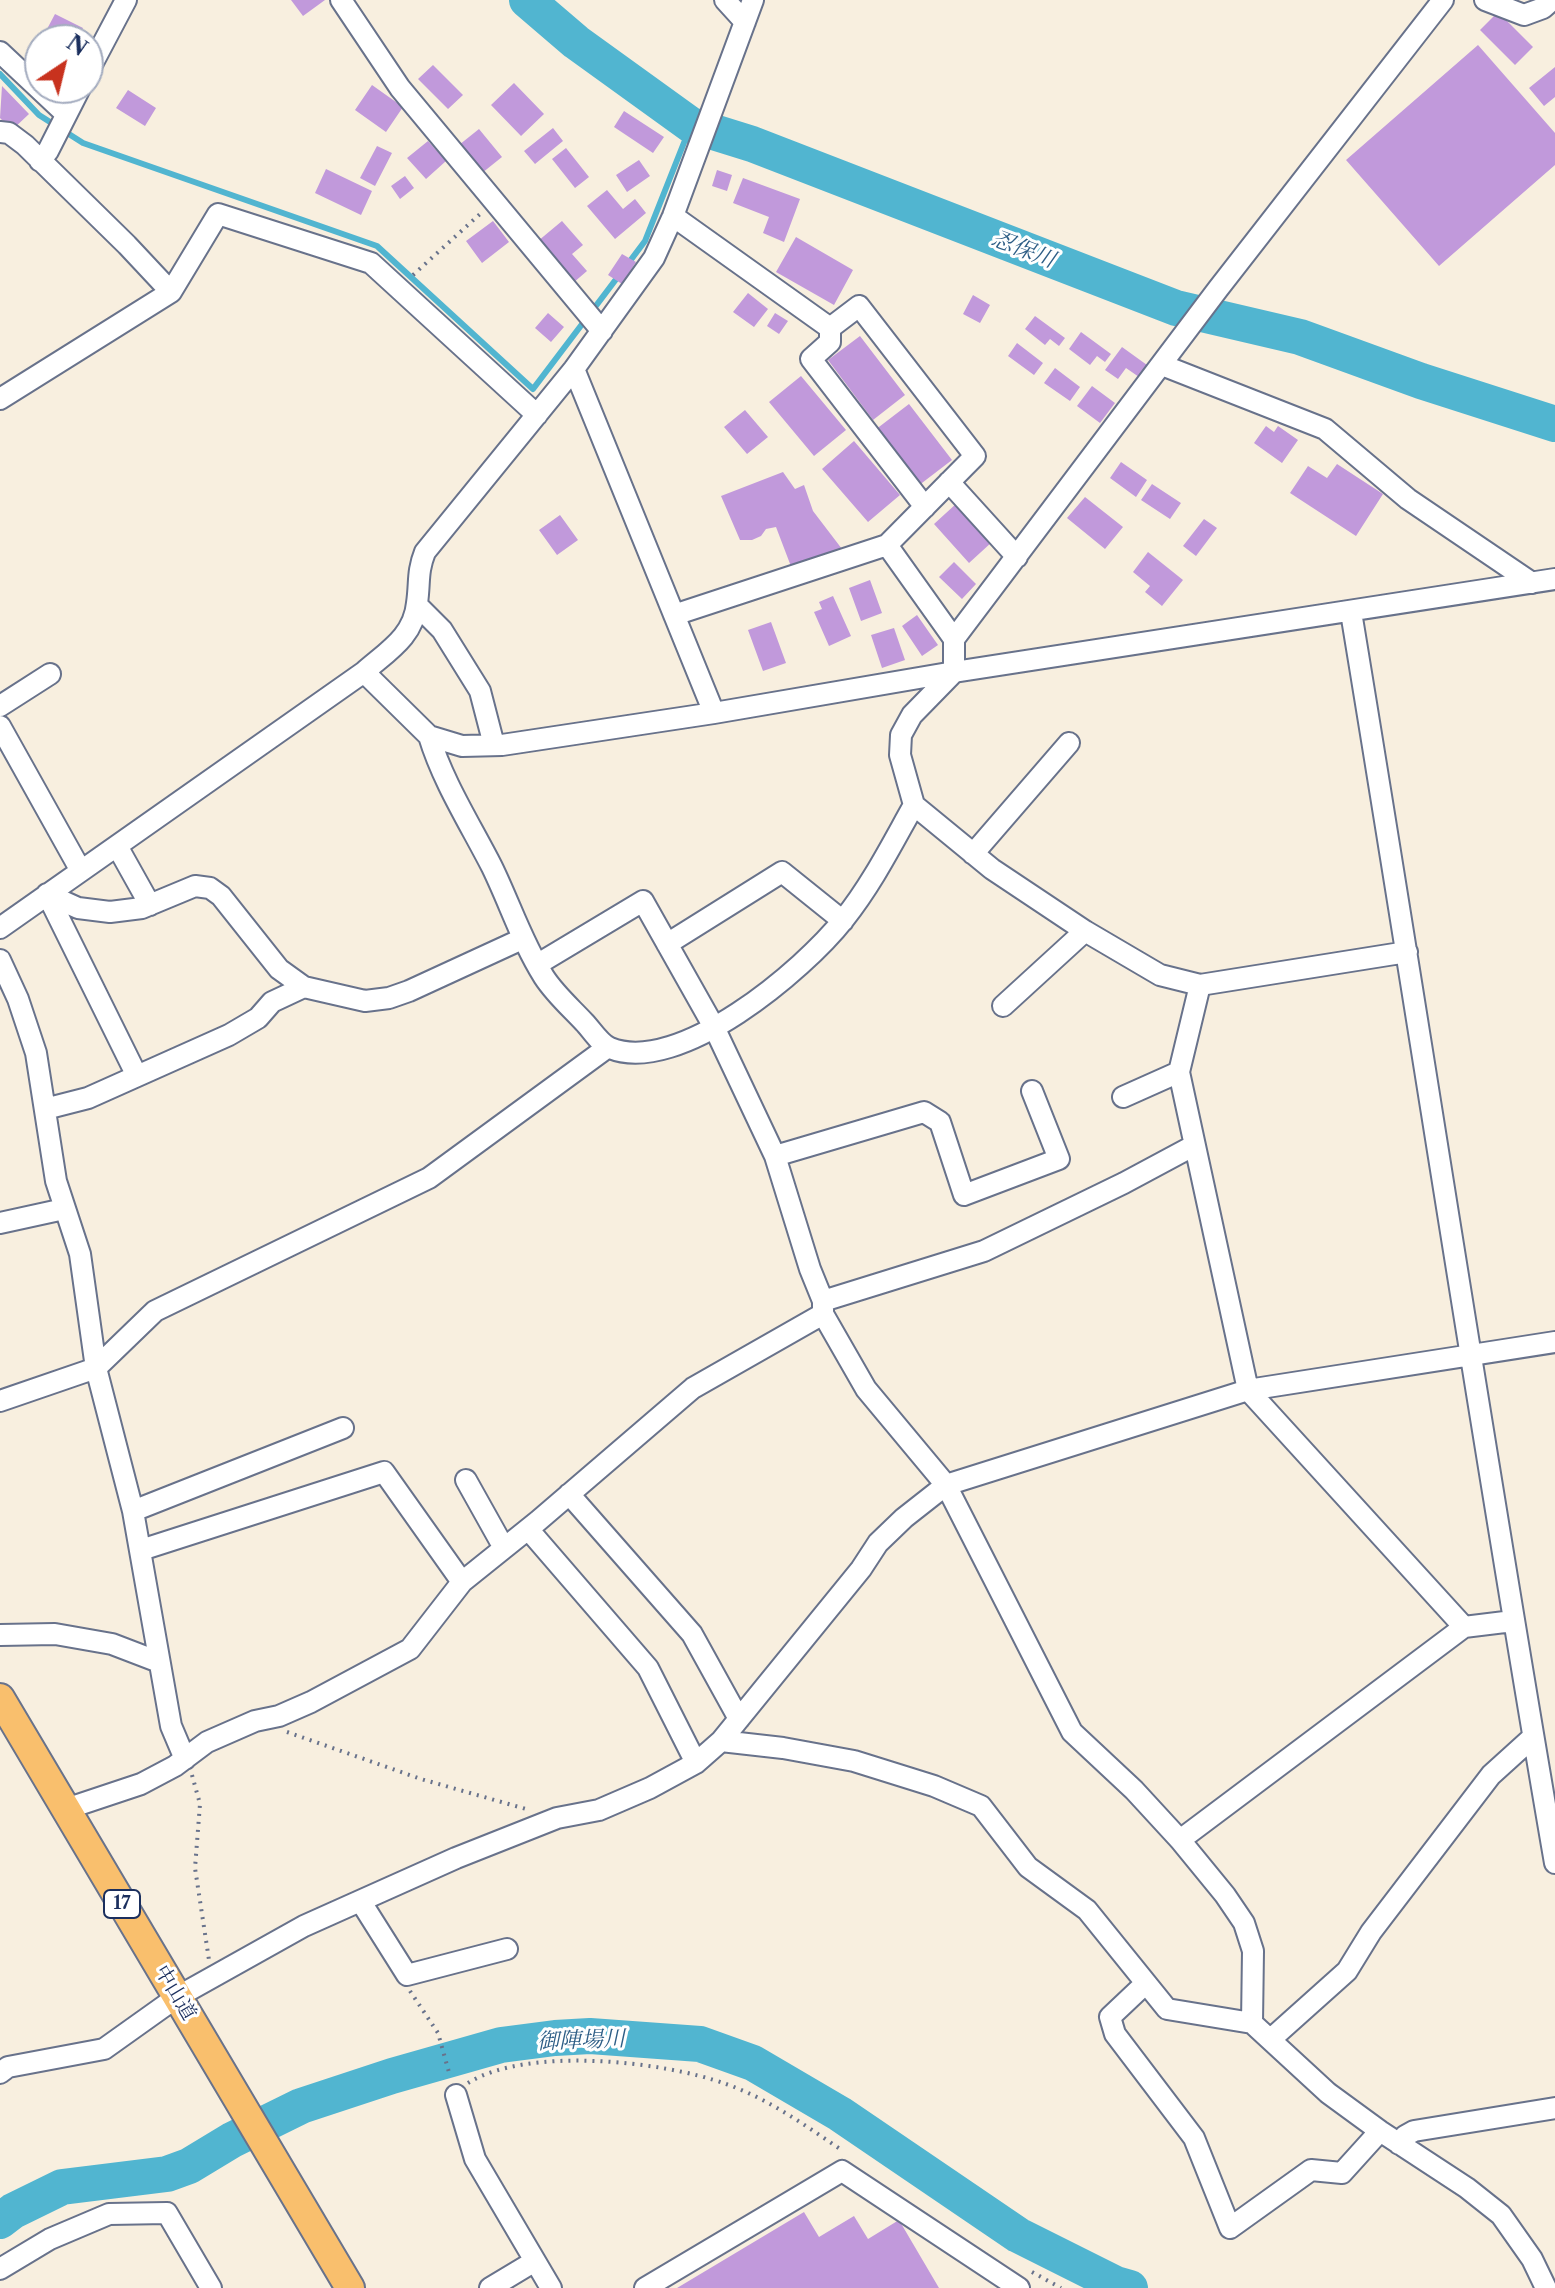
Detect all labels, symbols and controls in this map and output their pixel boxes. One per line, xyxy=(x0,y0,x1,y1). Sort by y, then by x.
north arrow xyxy=(24,24,104,104)
text: N xyxy=(61,29,92,62)
water label: 忍保川 xyxy=(987,226,1059,274)
road number: 17 xyxy=(104,1890,140,1918)
street label: 中山道 xyxy=(149,1961,201,2025)
water label: 御陣場川 xyxy=(537,2026,625,2056)

